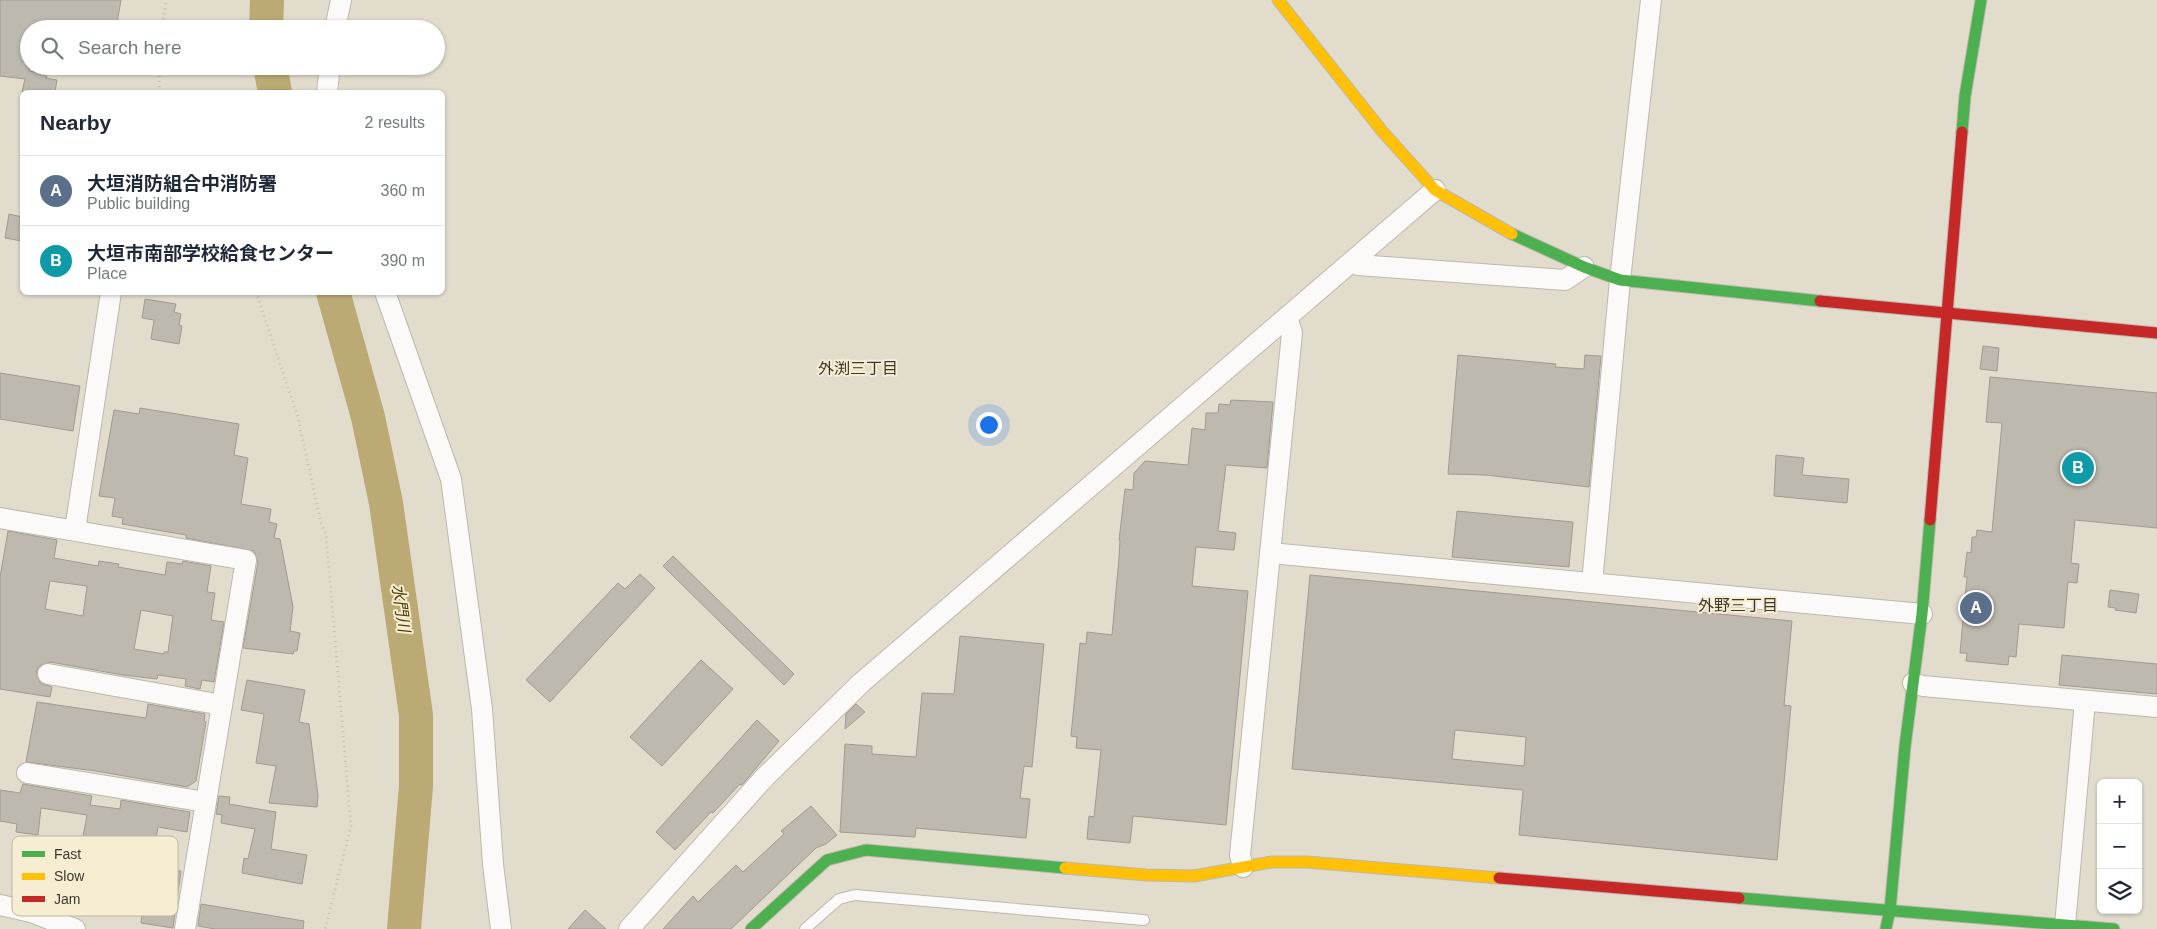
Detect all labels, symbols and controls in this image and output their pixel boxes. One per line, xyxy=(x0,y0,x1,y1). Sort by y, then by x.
search box xyxy=(20,20,445,75)
icon: search xyxy=(38,34,66,62)
text: Search here xyxy=(78,37,182,58)
text: Nearby xyxy=(40,111,111,134)
text: 2 results xyxy=(365,114,425,131)
text: 大垣消防組合中消防署 xyxy=(87,173,277,194)
text: A xyxy=(50,182,62,199)
text: 360 m xyxy=(381,182,425,199)
text: Public building xyxy=(87,195,190,212)
text: 大垣市南部学校給食センター xyxy=(87,243,334,264)
text: B xyxy=(50,252,62,269)
text: 390 m xyxy=(381,252,425,269)
text: Place xyxy=(87,265,127,282)
district label: 外渕三丁目 xyxy=(818,360,898,377)
your location xyxy=(976,412,1002,438)
pin: B xyxy=(2062,449,2094,487)
water label: 水門川 xyxy=(389,583,413,635)
pin: A xyxy=(1960,589,1992,627)
district label: 外野三丁目 xyxy=(1698,597,1778,614)
map controls xyxy=(2097,779,2142,914)
button: + xyxy=(2097,779,2142,824)
button: − xyxy=(2097,824,2142,869)
legend xyxy=(12,836,178,916)
text: Fast xyxy=(54,846,81,862)
text: Slow xyxy=(54,868,85,884)
button: layers xyxy=(2097,869,2142,914)
text: Jam xyxy=(54,891,80,907)

